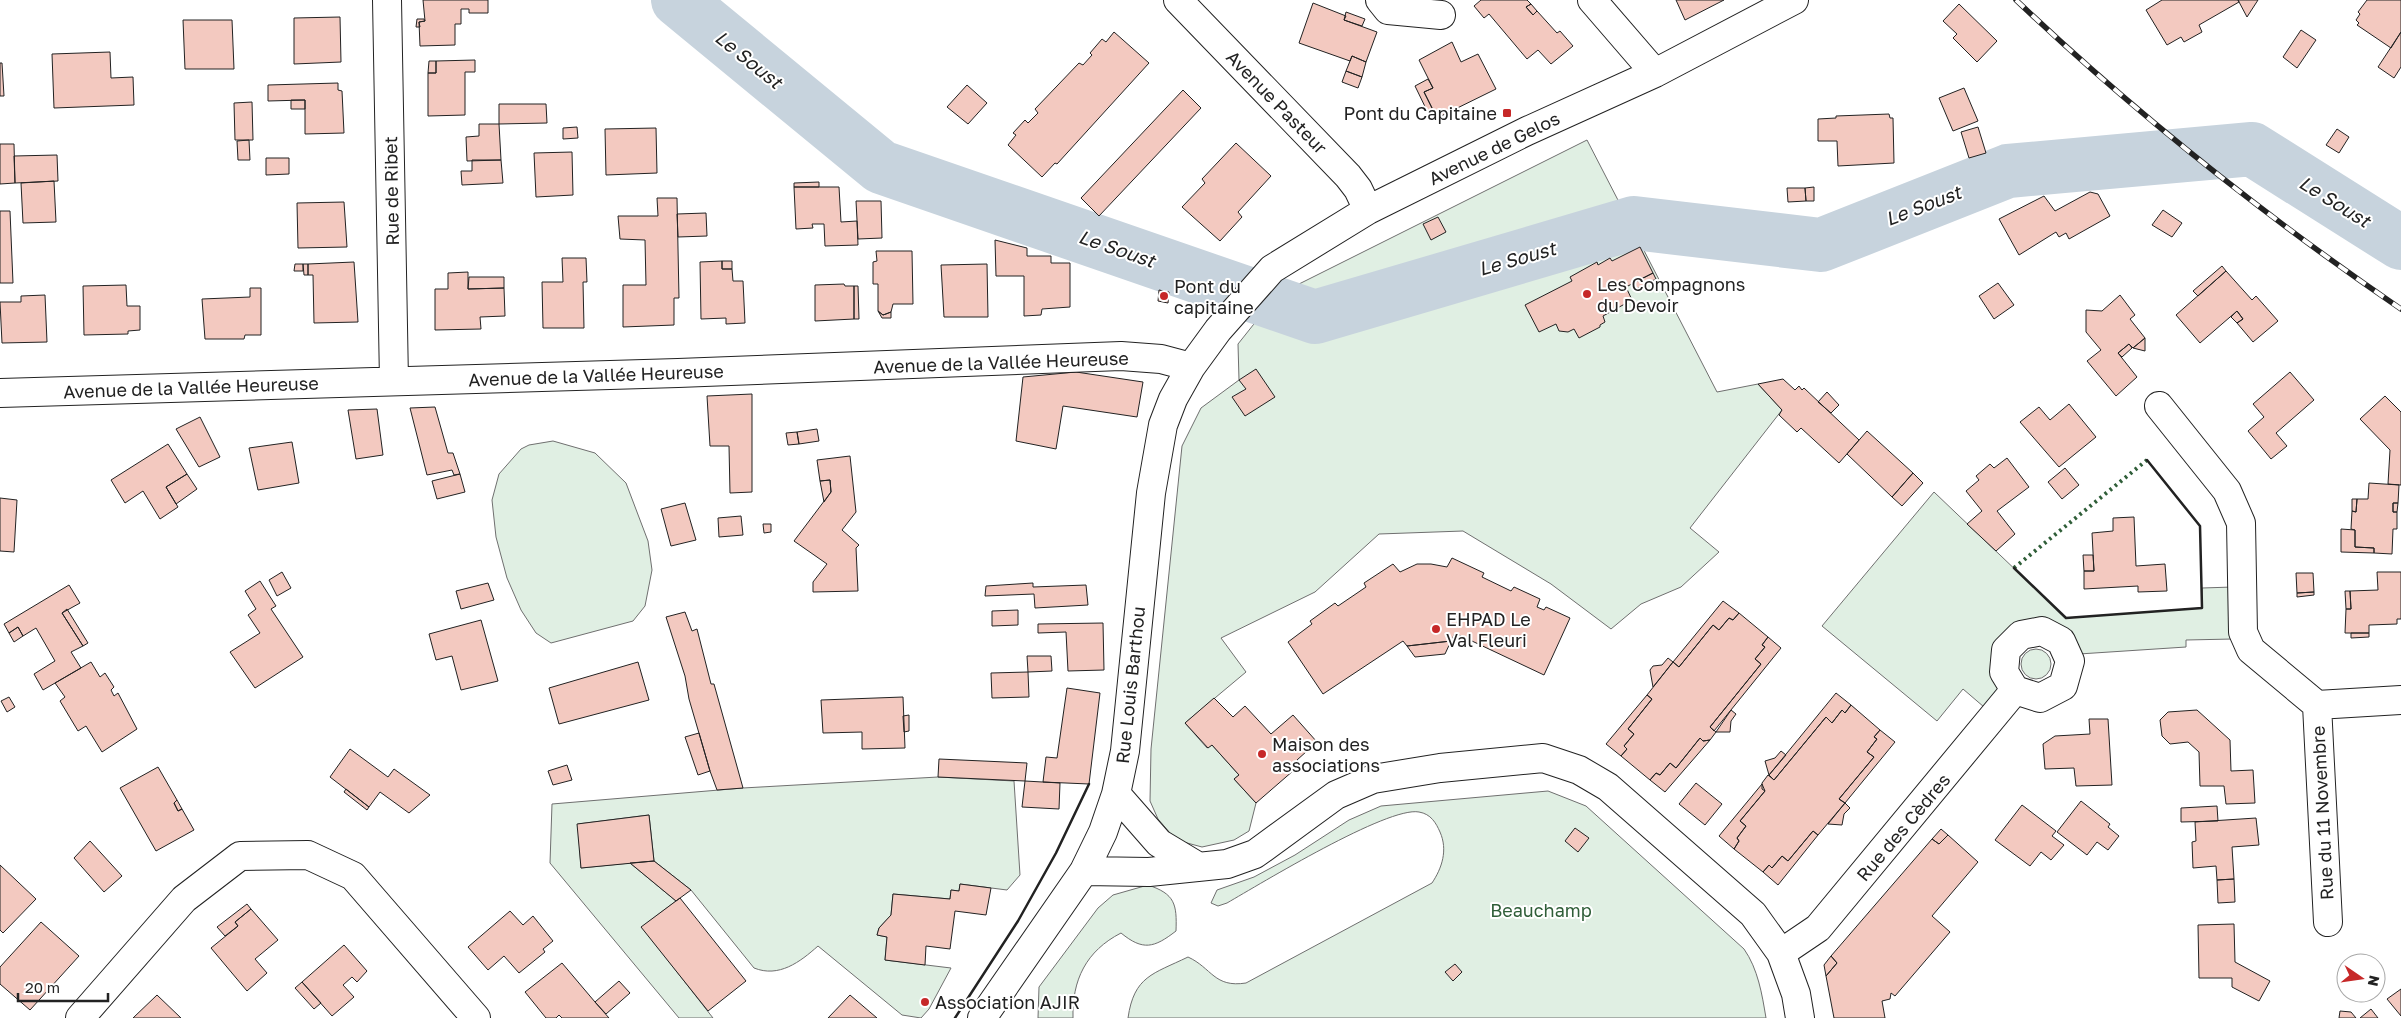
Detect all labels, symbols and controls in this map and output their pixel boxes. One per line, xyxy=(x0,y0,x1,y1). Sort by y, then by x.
water label: Le Soust xyxy=(711,25,789,94)
street label: Avenue Pasteur xyxy=(1222,46,1332,158)
place label: Pont du Capitaine xyxy=(1344,102,1497,124)
street label: Avenue de Gelos xyxy=(1425,107,1563,189)
marker: Pont du Capitaine xyxy=(1501,107,1513,119)
street label: Rue de Ribet xyxy=(379,136,403,246)
water label: Le Soust xyxy=(2295,170,2377,233)
water label: Le Soust xyxy=(1882,179,1966,230)
water label: Le Soust xyxy=(1076,224,1160,273)
water label: Le Soust xyxy=(1476,235,1561,280)
place label: Les Compagnons du Devoir xyxy=(1597,273,1745,316)
place label: Pont du capitaine xyxy=(1174,275,1254,318)
marker: Les Compagnons du Devoir xyxy=(1581,288,1593,300)
marker: Pont du capitaine xyxy=(1158,290,1170,302)
street label: Avenue de la Vallée Heureuse xyxy=(873,347,1129,377)
street label: Avenue de la Vallée Heureuse xyxy=(468,360,724,390)
street label: Avenue de la Vallée Heureuse xyxy=(63,372,319,402)
street label: Rue Louis Barthou xyxy=(1111,605,1149,765)
place label: EHPAD Le Val Fleuri xyxy=(1446,608,1531,651)
marker: EHPAD Le Val Fleuri xyxy=(1430,623,1442,635)
street label: Rue du 11 Novembre xyxy=(2306,725,2338,901)
place label: Maison des associations xyxy=(1272,733,1380,776)
marker: Maison des associations xyxy=(1256,748,1268,760)
street label: Rue des Cèdres xyxy=(1852,769,1954,885)
park label: Beauchamp xyxy=(1490,899,1592,921)
north arrow xyxy=(2336,953,2386,1003)
scale bar xyxy=(18,970,108,1002)
text: N xyxy=(2365,974,2384,988)
text: 20 m xyxy=(25,978,60,996)
place label: Association AJIR xyxy=(935,991,1080,1013)
marker: Association AJIR xyxy=(919,996,931,1008)

